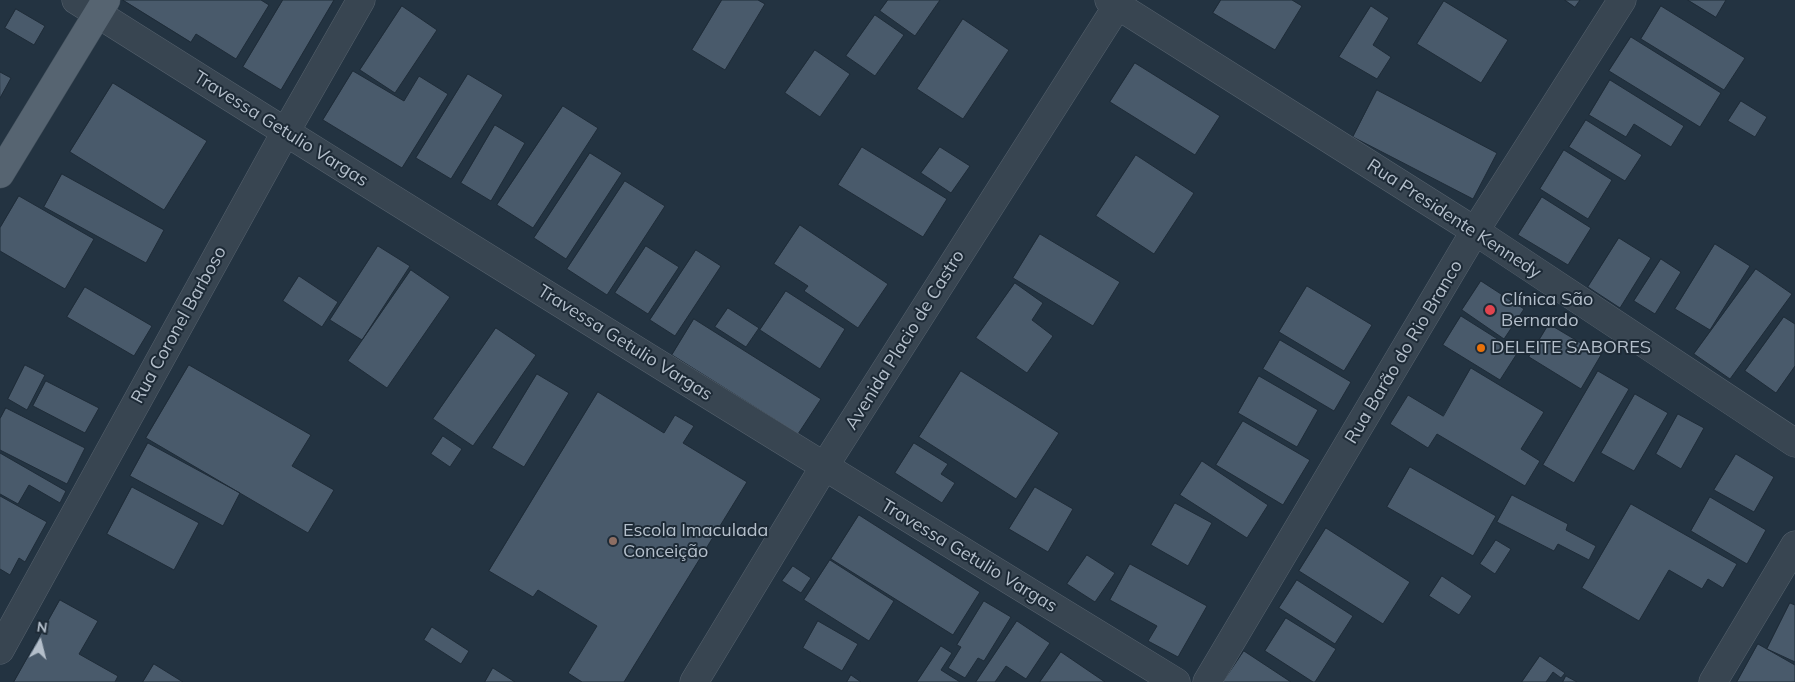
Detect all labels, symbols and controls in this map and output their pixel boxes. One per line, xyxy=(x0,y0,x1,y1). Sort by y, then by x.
street label: Travessa Getulio Vargas xyxy=(190,66,372,192)
street label: Rua Presidente Kennedy xyxy=(1363,155,1545,283)
street label: Rua Coronel Barboso xyxy=(127,243,231,407)
street label: Avenida Placio de Castro xyxy=(841,246,969,434)
street label: Rua Barão do Rio Branco xyxy=(1341,256,1467,448)
street label: Travessa Getulio Vargas xyxy=(534,280,716,406)
place label: Clínica São Bernardo xyxy=(1501,289,1593,332)
marker: Clínica São Bernardo xyxy=(1483,303,1497,317)
place label: DELEITE SABORES xyxy=(1491,337,1651,359)
marker: DELEITE SABORES xyxy=(1475,342,1487,354)
street label: Travessa Getulio Vargas xyxy=(877,495,1061,617)
place label: Escola Imaculada Conceição xyxy=(623,520,768,562)
marker: Escola Imaculada Conceição xyxy=(607,535,619,547)
north arrow xyxy=(15,617,65,667)
text: N xyxy=(36,617,49,637)

